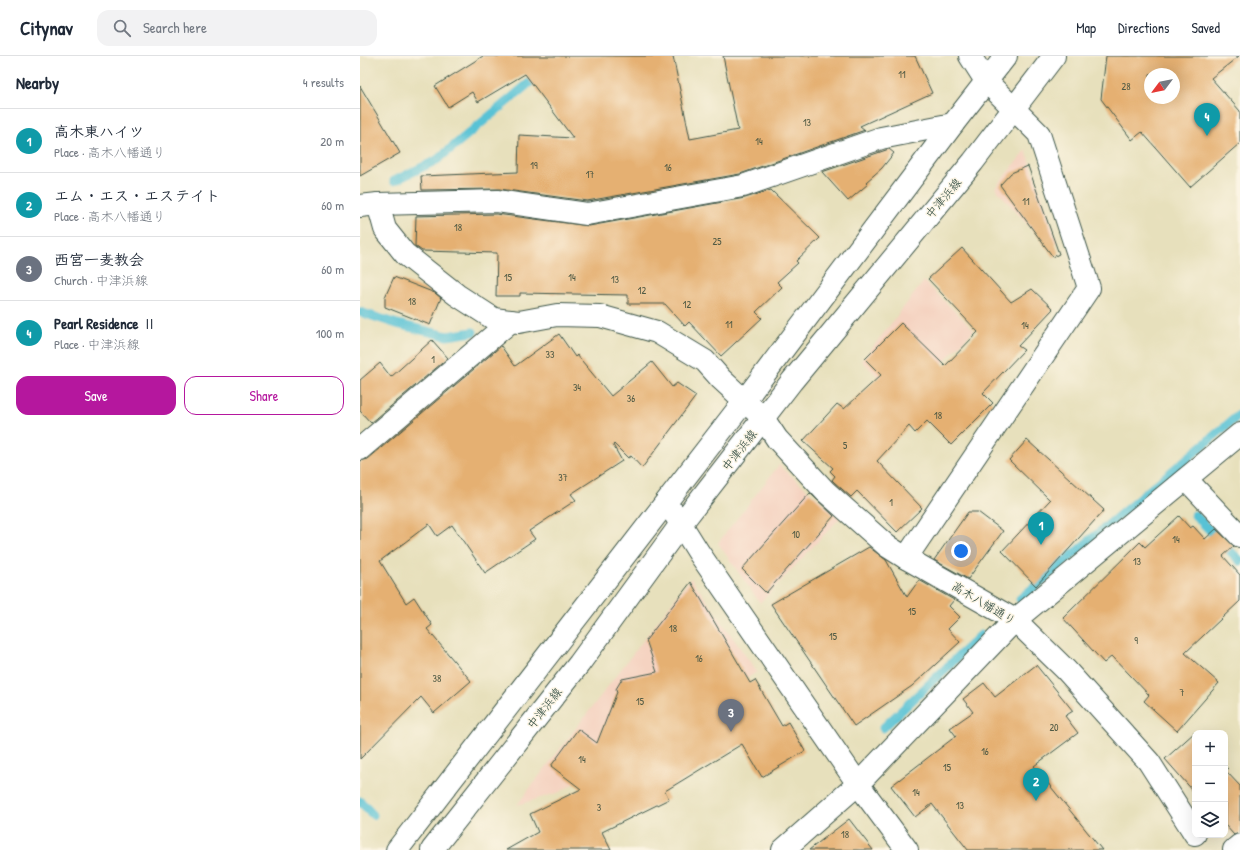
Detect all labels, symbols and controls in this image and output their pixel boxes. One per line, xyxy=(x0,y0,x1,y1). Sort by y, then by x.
search box xyxy=(97,10,377,46)
text: Citynav xyxy=(20,15,73,41)
icon: search xyxy=(111,17,133,39)
text: Search here xyxy=(143,17,207,38)
text: Map xyxy=(1076,18,1096,37)
text: Directions xyxy=(1118,18,1169,37)
text: Saved xyxy=(1191,18,1220,37)
house number: 11 xyxy=(898,68,906,81)
north arrow xyxy=(1144,68,1180,104)
text: Nearby xyxy=(16,71,59,94)
text: 4 results xyxy=(303,73,344,91)
house number: 28 xyxy=(1121,80,1131,93)
pin: 4 xyxy=(1194,103,1220,136)
house number: 13 xyxy=(803,116,812,129)
text: 高木東ハイツ xyxy=(54,121,144,142)
text: 1 xyxy=(27,132,31,150)
text: 20 m xyxy=(320,132,344,150)
house number: 14 xyxy=(755,135,763,148)
text: Place · 高木八幡通り xyxy=(54,143,166,161)
house number: 19 xyxy=(530,159,538,172)
house number: 16 xyxy=(664,161,672,174)
house number: 17 xyxy=(586,168,594,181)
street label: 中津浜線 xyxy=(921,174,965,222)
text: エム・エス・エステイト xyxy=(54,185,220,206)
house number: 11 xyxy=(1022,195,1030,208)
text: 2 xyxy=(26,196,32,214)
text: 60 m xyxy=(321,196,344,214)
text: Place · 高木八幡通り xyxy=(54,207,166,225)
house number: 18 xyxy=(454,221,462,234)
house number: 25 xyxy=(713,235,722,248)
text: 西宮一麦教会 xyxy=(54,249,144,270)
text: 3 xyxy=(26,260,32,278)
text: 60 m xyxy=(321,260,344,278)
text: Church · 中津浜線 xyxy=(54,271,148,289)
house number: 15 xyxy=(504,271,513,284)
house number: 14 xyxy=(568,271,576,284)
house number: 13 xyxy=(611,273,620,286)
house number: 12 xyxy=(638,284,646,297)
house number: 18 xyxy=(408,295,416,308)
house number: 12 xyxy=(683,298,691,311)
text: Pearl Residence Ⅱ xyxy=(54,313,157,334)
house number: 11 xyxy=(725,318,733,331)
house number: 14 xyxy=(1021,319,1029,332)
text: 4 xyxy=(27,324,31,342)
text: 100 m xyxy=(316,324,344,342)
text: Place · 中津浜線 xyxy=(54,335,140,353)
house number: 33 xyxy=(546,348,555,361)
house number: 1 xyxy=(431,353,435,366)
button: Save xyxy=(16,376,176,415)
button: Share xyxy=(184,376,344,415)
house number: 34 xyxy=(573,381,581,394)
house number: 36 xyxy=(627,392,635,405)
house number: 18 xyxy=(934,409,942,422)
street label: 中津浜線 xyxy=(718,426,760,474)
house number: 5 xyxy=(843,439,848,452)
house number: 37 xyxy=(558,471,568,484)
house number: 1 xyxy=(889,496,893,509)
pin: 1 xyxy=(1028,512,1054,545)
house number: 10 xyxy=(792,528,801,541)
house number: 14 xyxy=(1172,533,1180,546)
your location xyxy=(951,541,971,561)
house number: 13 xyxy=(1133,555,1142,568)
street label: 高木八幡通り xyxy=(949,577,1019,629)
house number: 15 xyxy=(908,605,917,618)
house number: 18 xyxy=(669,622,677,635)
house number: 15 xyxy=(829,630,838,643)
house number: 9 xyxy=(1134,634,1138,647)
house number: 16 xyxy=(695,652,703,665)
house number: 38 xyxy=(433,672,441,685)
street label: 中津浜線 xyxy=(523,684,565,732)
house number: 7 xyxy=(1180,686,1185,699)
house number: 15 xyxy=(636,695,645,708)
pin: 3 xyxy=(718,699,744,732)
house number: 20 xyxy=(1049,721,1059,734)
map controls xyxy=(1192,730,1228,838)
button: + xyxy=(1192,730,1228,766)
house number: 16 xyxy=(981,745,989,758)
house number: 14 xyxy=(578,753,586,766)
house number: 15 xyxy=(943,761,952,774)
button: − xyxy=(1192,766,1228,802)
pin: 2 xyxy=(1023,768,1049,801)
house number: 14 xyxy=(912,786,920,799)
house number: 13 xyxy=(956,799,965,812)
house number: 3 xyxy=(597,801,602,814)
button: layers xyxy=(1192,802,1228,838)
house number: 18 xyxy=(841,828,849,841)

